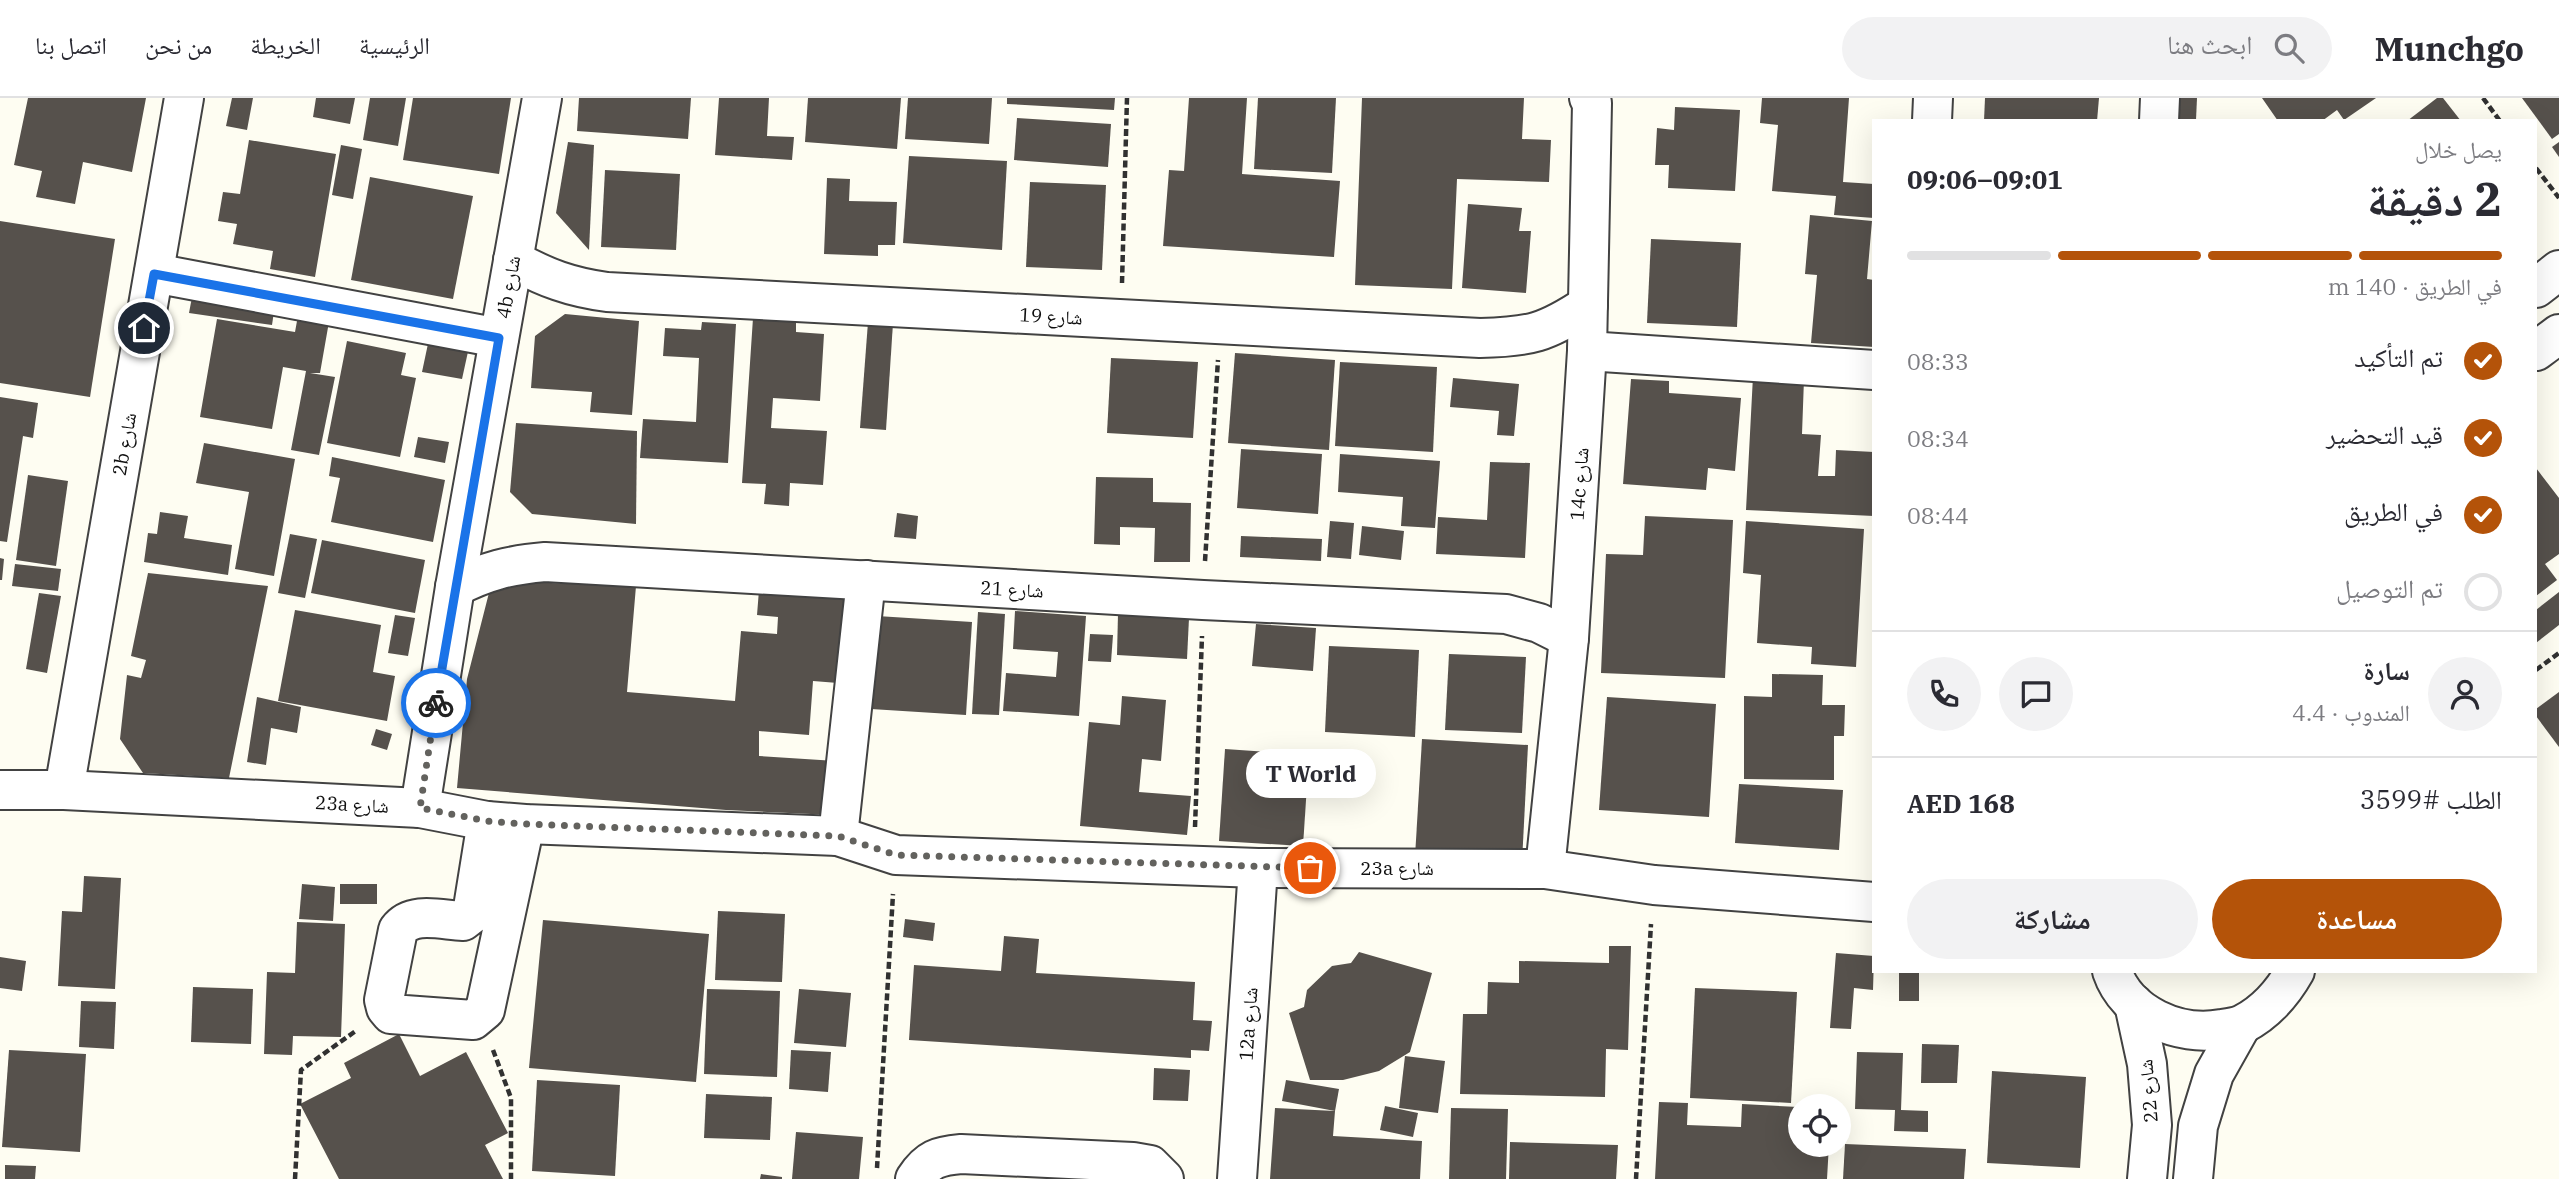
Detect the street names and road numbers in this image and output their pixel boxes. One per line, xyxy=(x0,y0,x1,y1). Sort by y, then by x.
street label: 4b شارع xyxy=(491,254,525,320)
street label: شارع 19 xyxy=(1019,302,1083,330)
street label: 2b شارع xyxy=(107,411,141,477)
street label: 14c شارع xyxy=(1564,447,1594,521)
street label: شارع 21 xyxy=(980,575,1044,603)
street label: 23a شارع xyxy=(315,790,389,818)
street label: 23a شارع xyxy=(1360,856,1434,880)
street label: 12a شارع xyxy=(1233,986,1263,1062)
street label: شارع 22 xyxy=(2133,1058,2163,1124)

